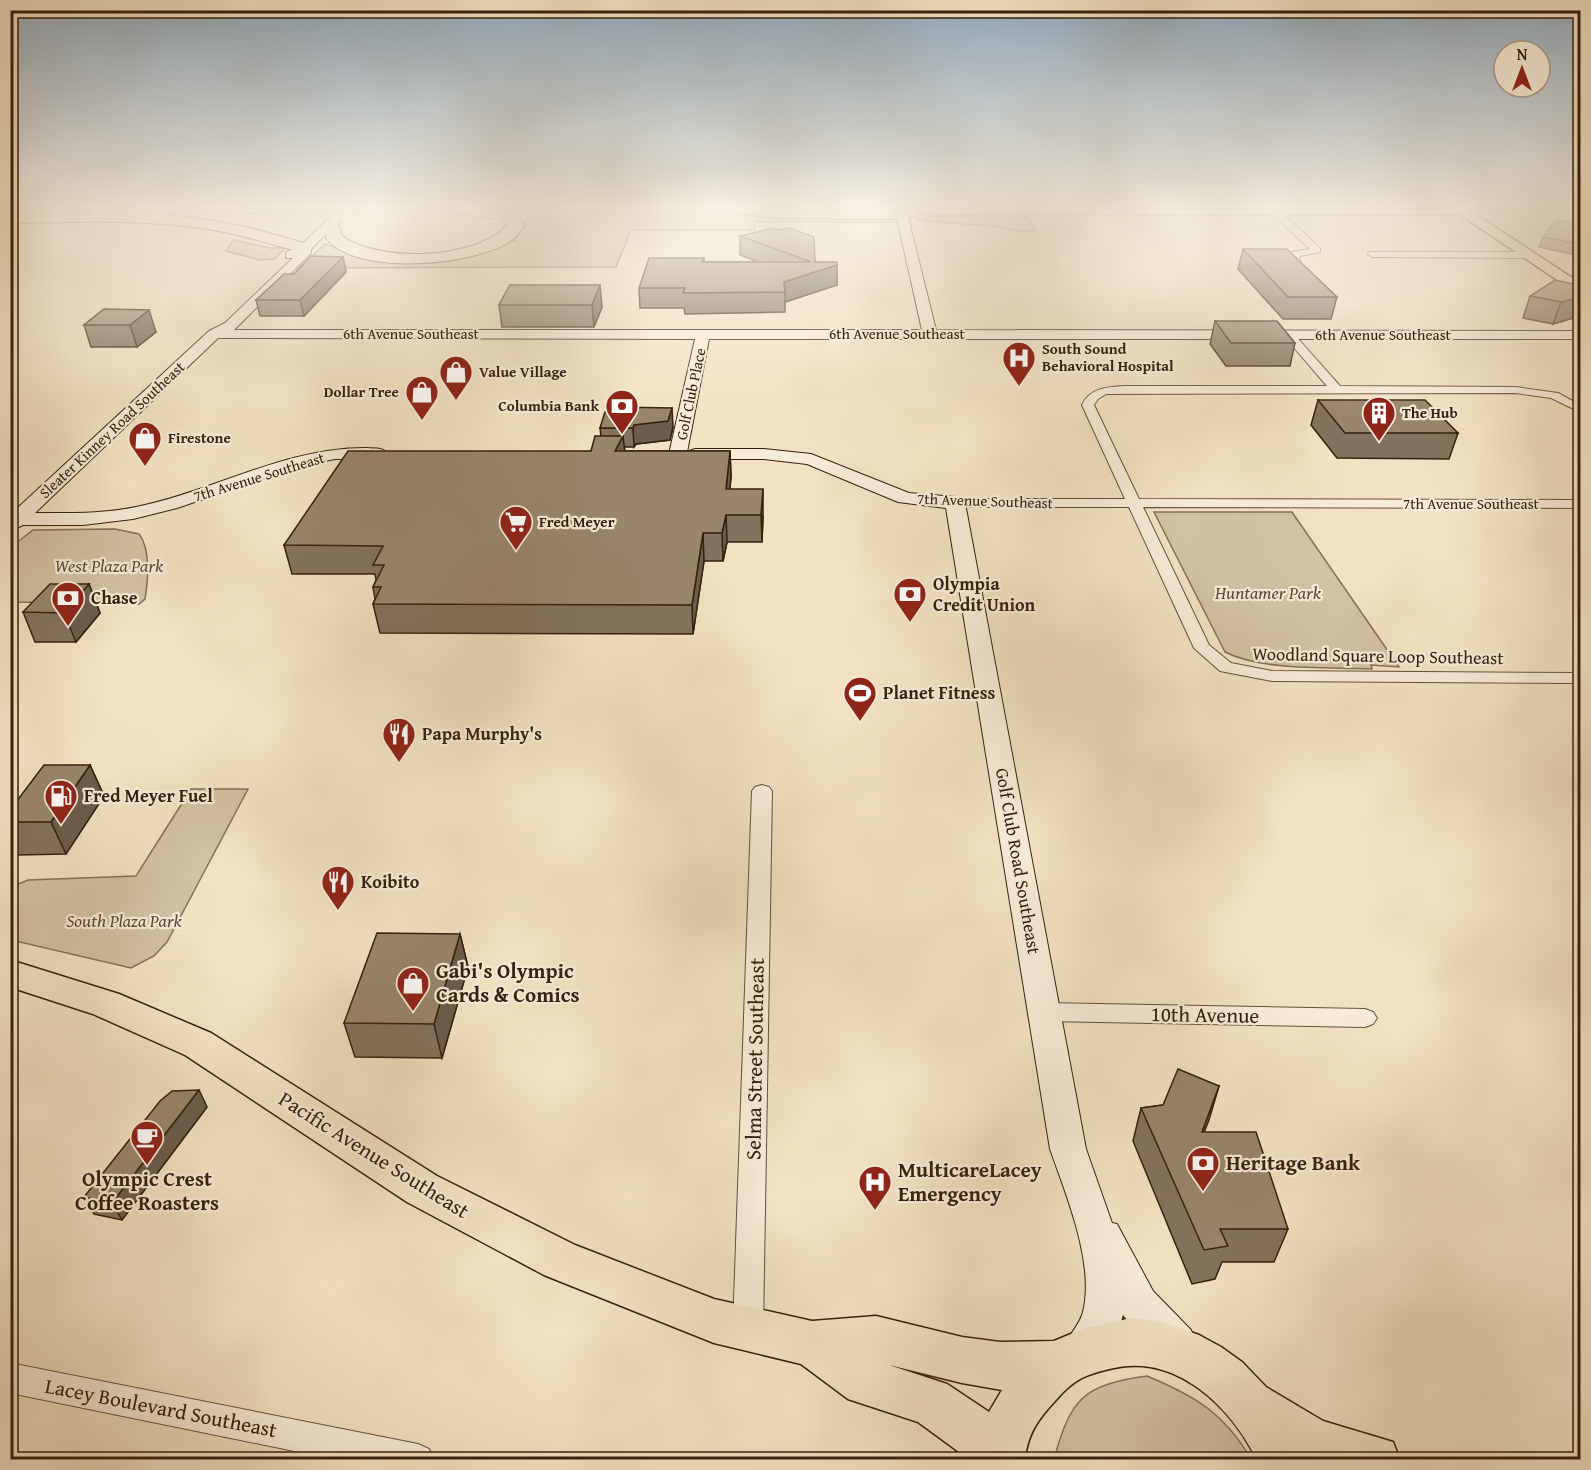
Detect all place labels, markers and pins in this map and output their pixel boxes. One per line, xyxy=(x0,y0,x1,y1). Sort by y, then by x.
place label: South Sound Behavioral Hospital xyxy=(1042,338,1174,376)
hospital icon: South Sound Behavioral Hospital xyxy=(1001,340,1037,387)
shop icon: Value Village xyxy=(438,354,474,401)
place label: Value Village xyxy=(479,361,567,382)
shop icon: Dollar Tree xyxy=(404,374,440,421)
place label: Dollar Tree xyxy=(324,381,399,402)
bank icon: Columbia Bank xyxy=(604,388,640,435)
place label: Columbia Bank xyxy=(498,395,599,416)
building icon: The Hub xyxy=(1361,395,1397,442)
place label: The Hub xyxy=(1402,402,1458,423)
shop icon: Firestone xyxy=(127,420,163,467)
place label: Firestone xyxy=(168,427,231,448)
supermarket icon: Fred Meyer xyxy=(498,504,534,551)
place label: Fred Meyer xyxy=(539,511,615,532)
place label: Olympia Credit Union xyxy=(933,570,1036,618)
bank icon: Olympia Credit Union xyxy=(892,576,928,623)
bank icon: Chase xyxy=(50,580,86,627)
place label: Chase xyxy=(91,584,138,611)
sports icon: Planet Fitness xyxy=(842,675,878,722)
place label: Planet Fitness xyxy=(883,679,995,706)
restaurant icon: Papa Murphy's xyxy=(381,716,417,763)
place label: Papa Murphy's xyxy=(422,720,542,747)
fuel station icon: Fred Meyer Fuel xyxy=(43,778,79,825)
place label: Fred Meyer Fuel xyxy=(84,782,213,809)
restaurant icon: Koibito xyxy=(320,864,356,911)
place label: Koibito xyxy=(361,868,420,895)
place label: Gabi's Olympic Cards & Comics xyxy=(436,955,579,1010)
shop icon: Gabi's Olympic Cards & Comics xyxy=(395,965,431,1012)
cafe icon: Olympic Crest Coffee Roasters xyxy=(129,1119,165,1166)
bank icon: Heritage Bank xyxy=(1185,1145,1221,1192)
place label: Heritage Bank xyxy=(1226,1147,1361,1178)
place label: MulticareLacey Emergency xyxy=(898,1154,1042,1209)
place label: Olympic Crest Coffee Roasters xyxy=(75,1163,219,1218)
hospital icon: MulticareLacey Emergency xyxy=(857,1164,893,1211)

